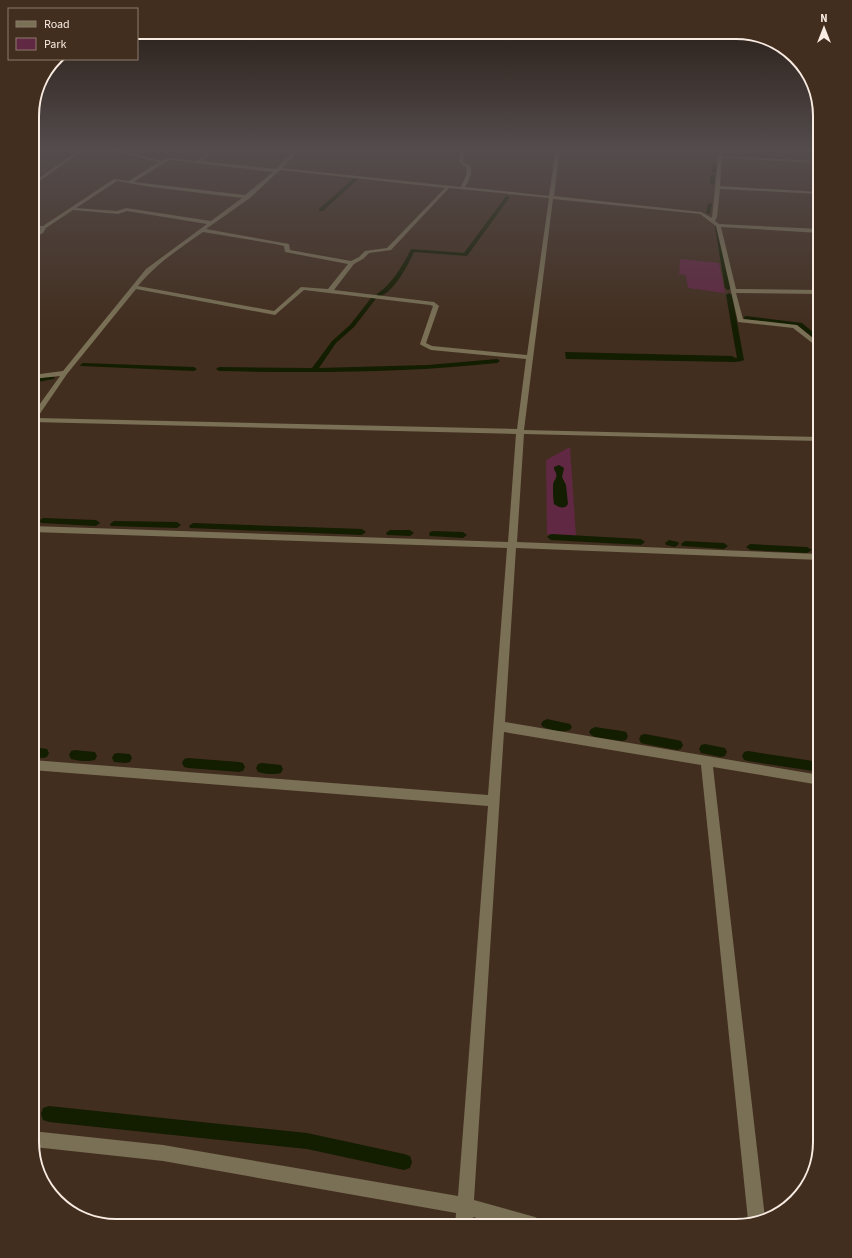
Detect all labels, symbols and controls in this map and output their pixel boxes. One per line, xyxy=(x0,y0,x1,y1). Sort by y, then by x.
legend xyxy=(8,8,138,60)
north arrow xyxy=(804,8,844,48)
text: N xyxy=(820,11,828,26)
text: Road xyxy=(44,16,70,33)
text: Park xyxy=(44,36,66,53)

